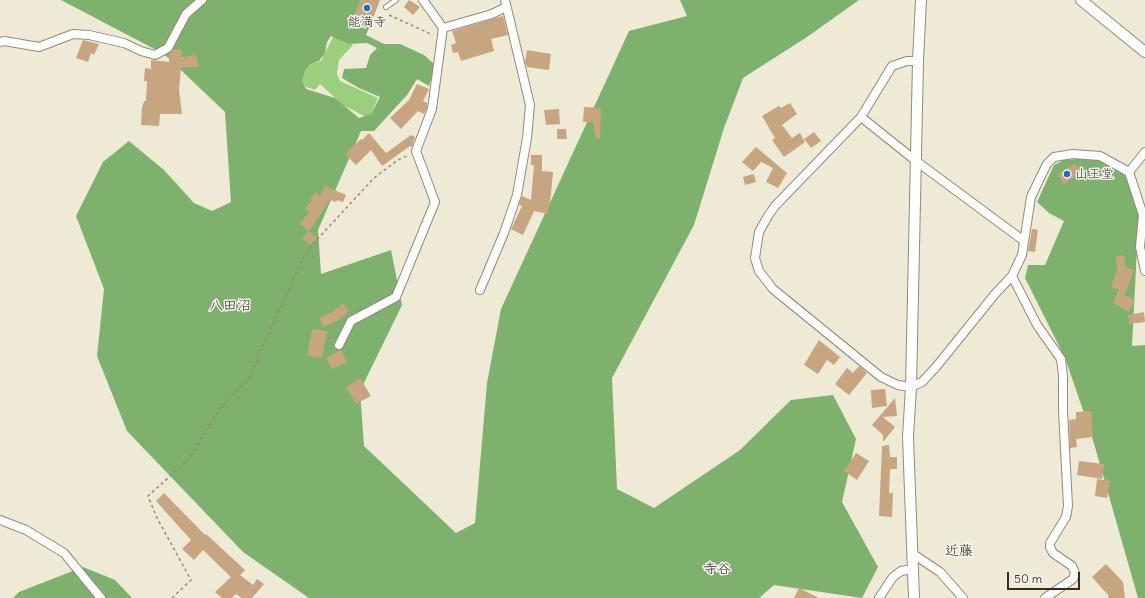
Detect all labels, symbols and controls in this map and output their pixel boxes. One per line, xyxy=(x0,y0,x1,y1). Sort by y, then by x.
marker: 能満寺 xyxy=(362,3,372,13)
place label: 能満寺 xyxy=(348,14,386,30)
place label: 山王堂 xyxy=(1075,166,1114,182)
marker: 山王堂 xyxy=(1062,169,1072,179)
district label: 八田沼 xyxy=(209,298,251,314)
district label: 近藤 xyxy=(945,543,973,559)
district label: 寺谷 xyxy=(703,561,731,577)
scale bar xyxy=(1009,564,1082,590)
text: 50 m xyxy=(1014,571,1042,586)

